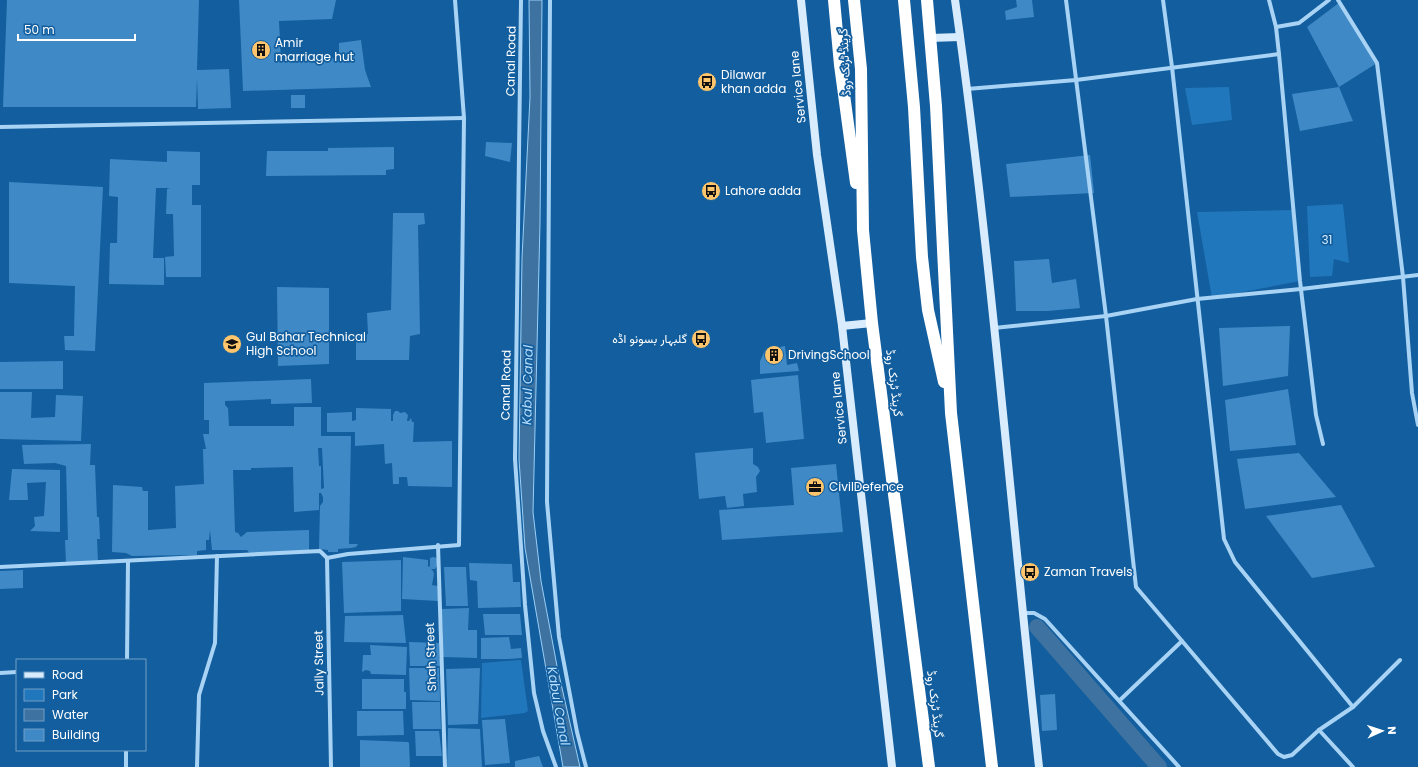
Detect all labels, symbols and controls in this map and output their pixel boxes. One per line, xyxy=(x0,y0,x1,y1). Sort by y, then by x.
scale bar xyxy=(18,16,135,42)
text: 50 m xyxy=(24,21,55,38)
street label: Canal Road xyxy=(501,26,520,96)
street label: گرینڈ ٹرنک روڈ xyxy=(834,28,855,96)
place label: Amir marriage hut xyxy=(275,34,354,65)
building icon: Amir marriage hut xyxy=(250,39,272,61)
street label: Service lane xyxy=(785,50,810,124)
place label: Dilawar khan adda xyxy=(721,66,786,97)
bus stop icon: Dilawar khan adda xyxy=(696,71,718,93)
bus stop icon: Lahore adda xyxy=(700,180,722,202)
place label: Lahore adda xyxy=(725,182,801,199)
park label: 31 xyxy=(1322,231,1332,248)
place label: Gul Bahar Technical High School xyxy=(246,328,366,359)
bus stop icon: گلبہار بسونو اڈہ xyxy=(690,328,712,350)
place label: گلبہار بسونو اڈہ xyxy=(612,330,687,347)
school or university icon: Gul Bahar Technical High School xyxy=(221,333,243,355)
water label: Kabul Canal xyxy=(517,344,538,425)
building icon: DrivingSchool xyxy=(763,344,785,366)
place label: DrivingSchool xyxy=(788,346,870,363)
street label: گرینڈ ٹرنک روڈ xyxy=(882,348,907,418)
street label: Canal Road xyxy=(496,350,515,420)
street label: Service lane xyxy=(826,371,851,445)
office icon: CivilDefence xyxy=(804,476,826,498)
place label: CivilDefence xyxy=(829,478,904,495)
bus stop icon: Zaman Travels xyxy=(1019,561,1041,583)
place label: Zaman Travels xyxy=(1044,563,1132,580)
street label: Shah Street xyxy=(421,622,440,692)
street label: Jally Street xyxy=(309,630,328,696)
legend xyxy=(16,659,146,751)
water label: Kabul Canal xyxy=(542,665,575,748)
text: Road xyxy=(52,666,83,683)
street label: گرینڈ ٹرنک روڈ xyxy=(923,669,948,739)
text: Park xyxy=(52,686,79,703)
text: Water xyxy=(52,706,89,723)
north arrow xyxy=(1362,711,1402,751)
text: Building xyxy=(52,726,100,743)
text: N xyxy=(1384,726,1400,735)

